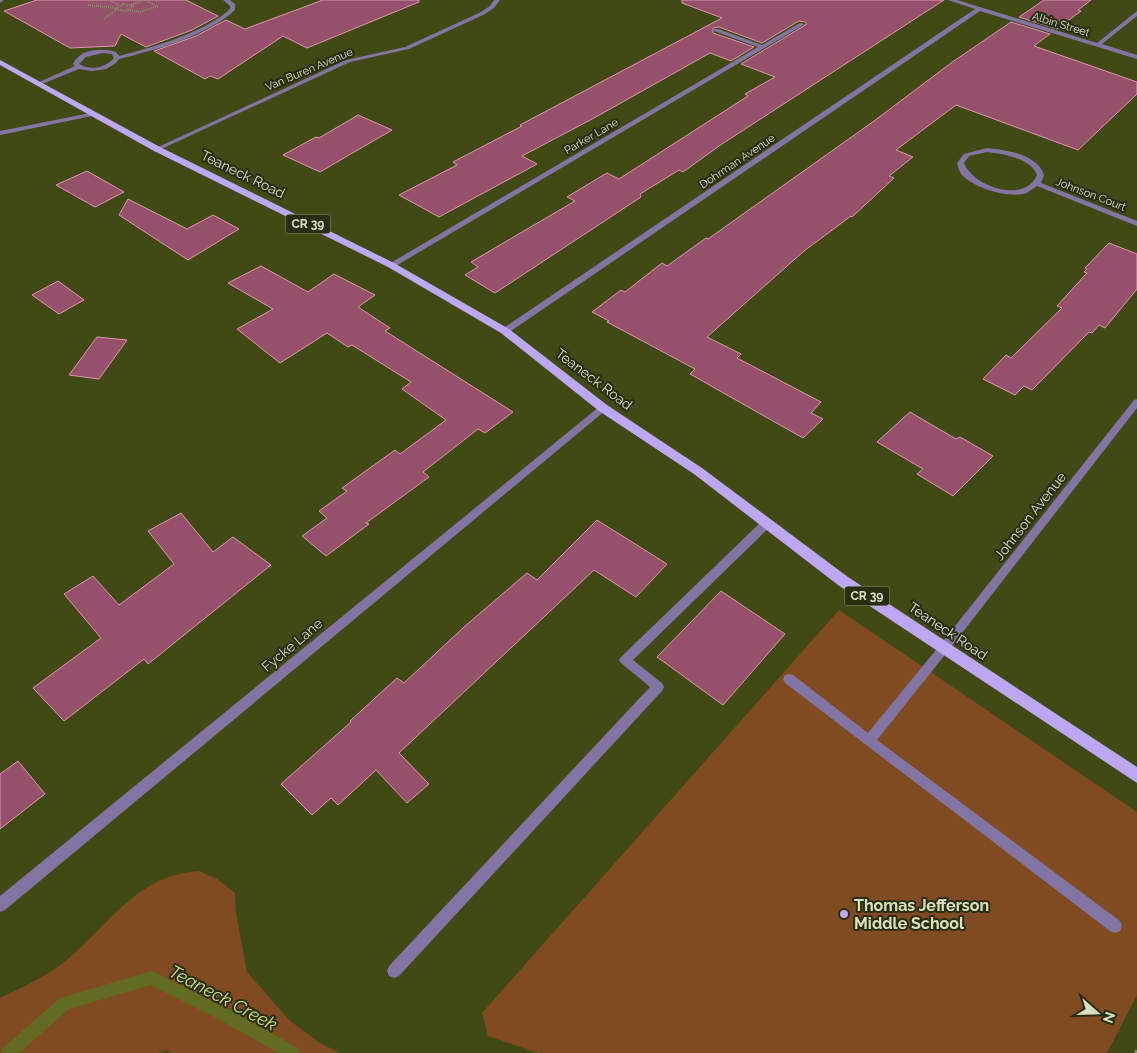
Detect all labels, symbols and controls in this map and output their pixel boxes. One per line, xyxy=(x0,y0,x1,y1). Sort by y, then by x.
street label: Albin Street xyxy=(1031,10,1091,39)
street label: Van Buren Avenue xyxy=(264,45,355,94)
street label: Parker Lane xyxy=(562,115,621,157)
street label: Dohrman Avenue xyxy=(697,131,778,191)
street label: Teaneck Road xyxy=(198,147,288,201)
street label: Johnson Court xyxy=(1054,175,1128,214)
road number: CR 39 xyxy=(286,214,330,233)
street label: Teaneck Road xyxy=(553,345,635,413)
street label: Johnson Avenue xyxy=(991,469,1069,563)
road number: CR 39 xyxy=(844,586,890,606)
street label: Teaneck Road xyxy=(906,599,990,663)
street label: Fycke Lane xyxy=(259,615,325,675)
place label: Thomas Jefferson Middle School xyxy=(854,896,989,933)
marker: Thomas Jefferson Middle School xyxy=(838,908,850,920)
water label: Teaneck Creek xyxy=(166,960,281,1035)
north arrow xyxy=(1072,988,1122,1038)
text: N xyxy=(1100,1010,1119,1025)

